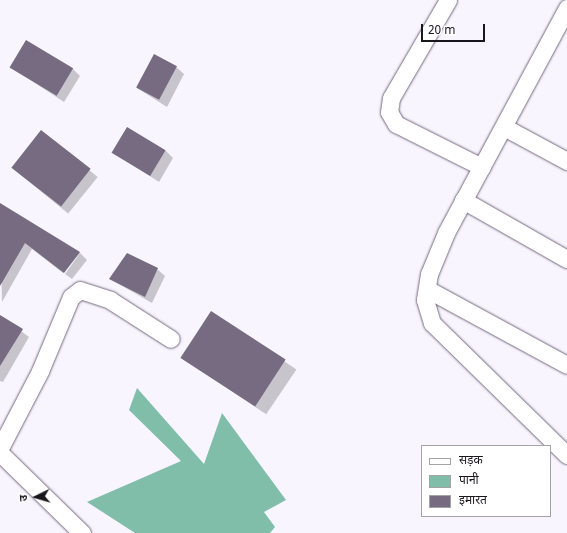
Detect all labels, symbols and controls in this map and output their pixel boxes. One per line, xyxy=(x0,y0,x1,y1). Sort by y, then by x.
scale bar xyxy=(423,16,487,42)
text: 20 m xyxy=(428,23,456,39)
legend xyxy=(421,445,551,517)
text: सड़क xyxy=(459,453,483,469)
text: पानी xyxy=(459,473,479,489)
north arrow xyxy=(16,477,56,517)
text: इमारत xyxy=(459,493,487,509)
text: उ xyxy=(17,494,31,502)

